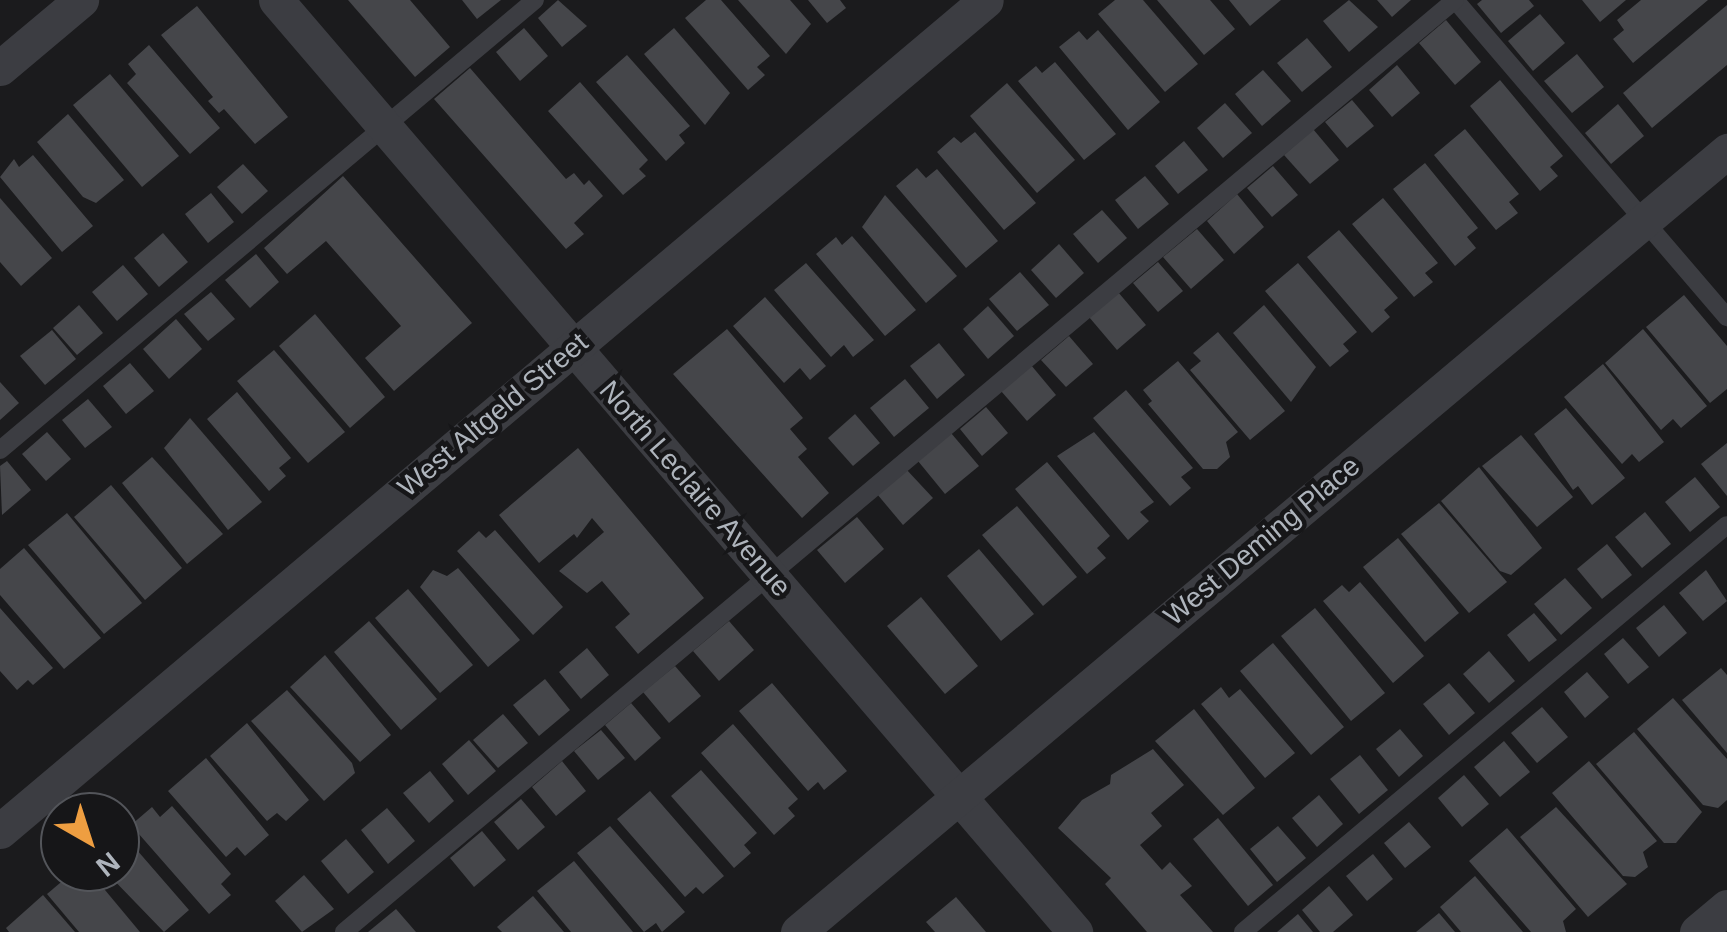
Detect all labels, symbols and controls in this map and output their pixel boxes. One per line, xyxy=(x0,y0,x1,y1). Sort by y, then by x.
street label: West Altgeld Street xyxy=(391,325,595,505)
street label: North Leclaire Avenue xyxy=(592,374,798,604)
street label: West Deming Place xyxy=(1157,449,1367,633)
north arrow xyxy=(40,792,140,892)
text: N xyxy=(90,846,126,883)

